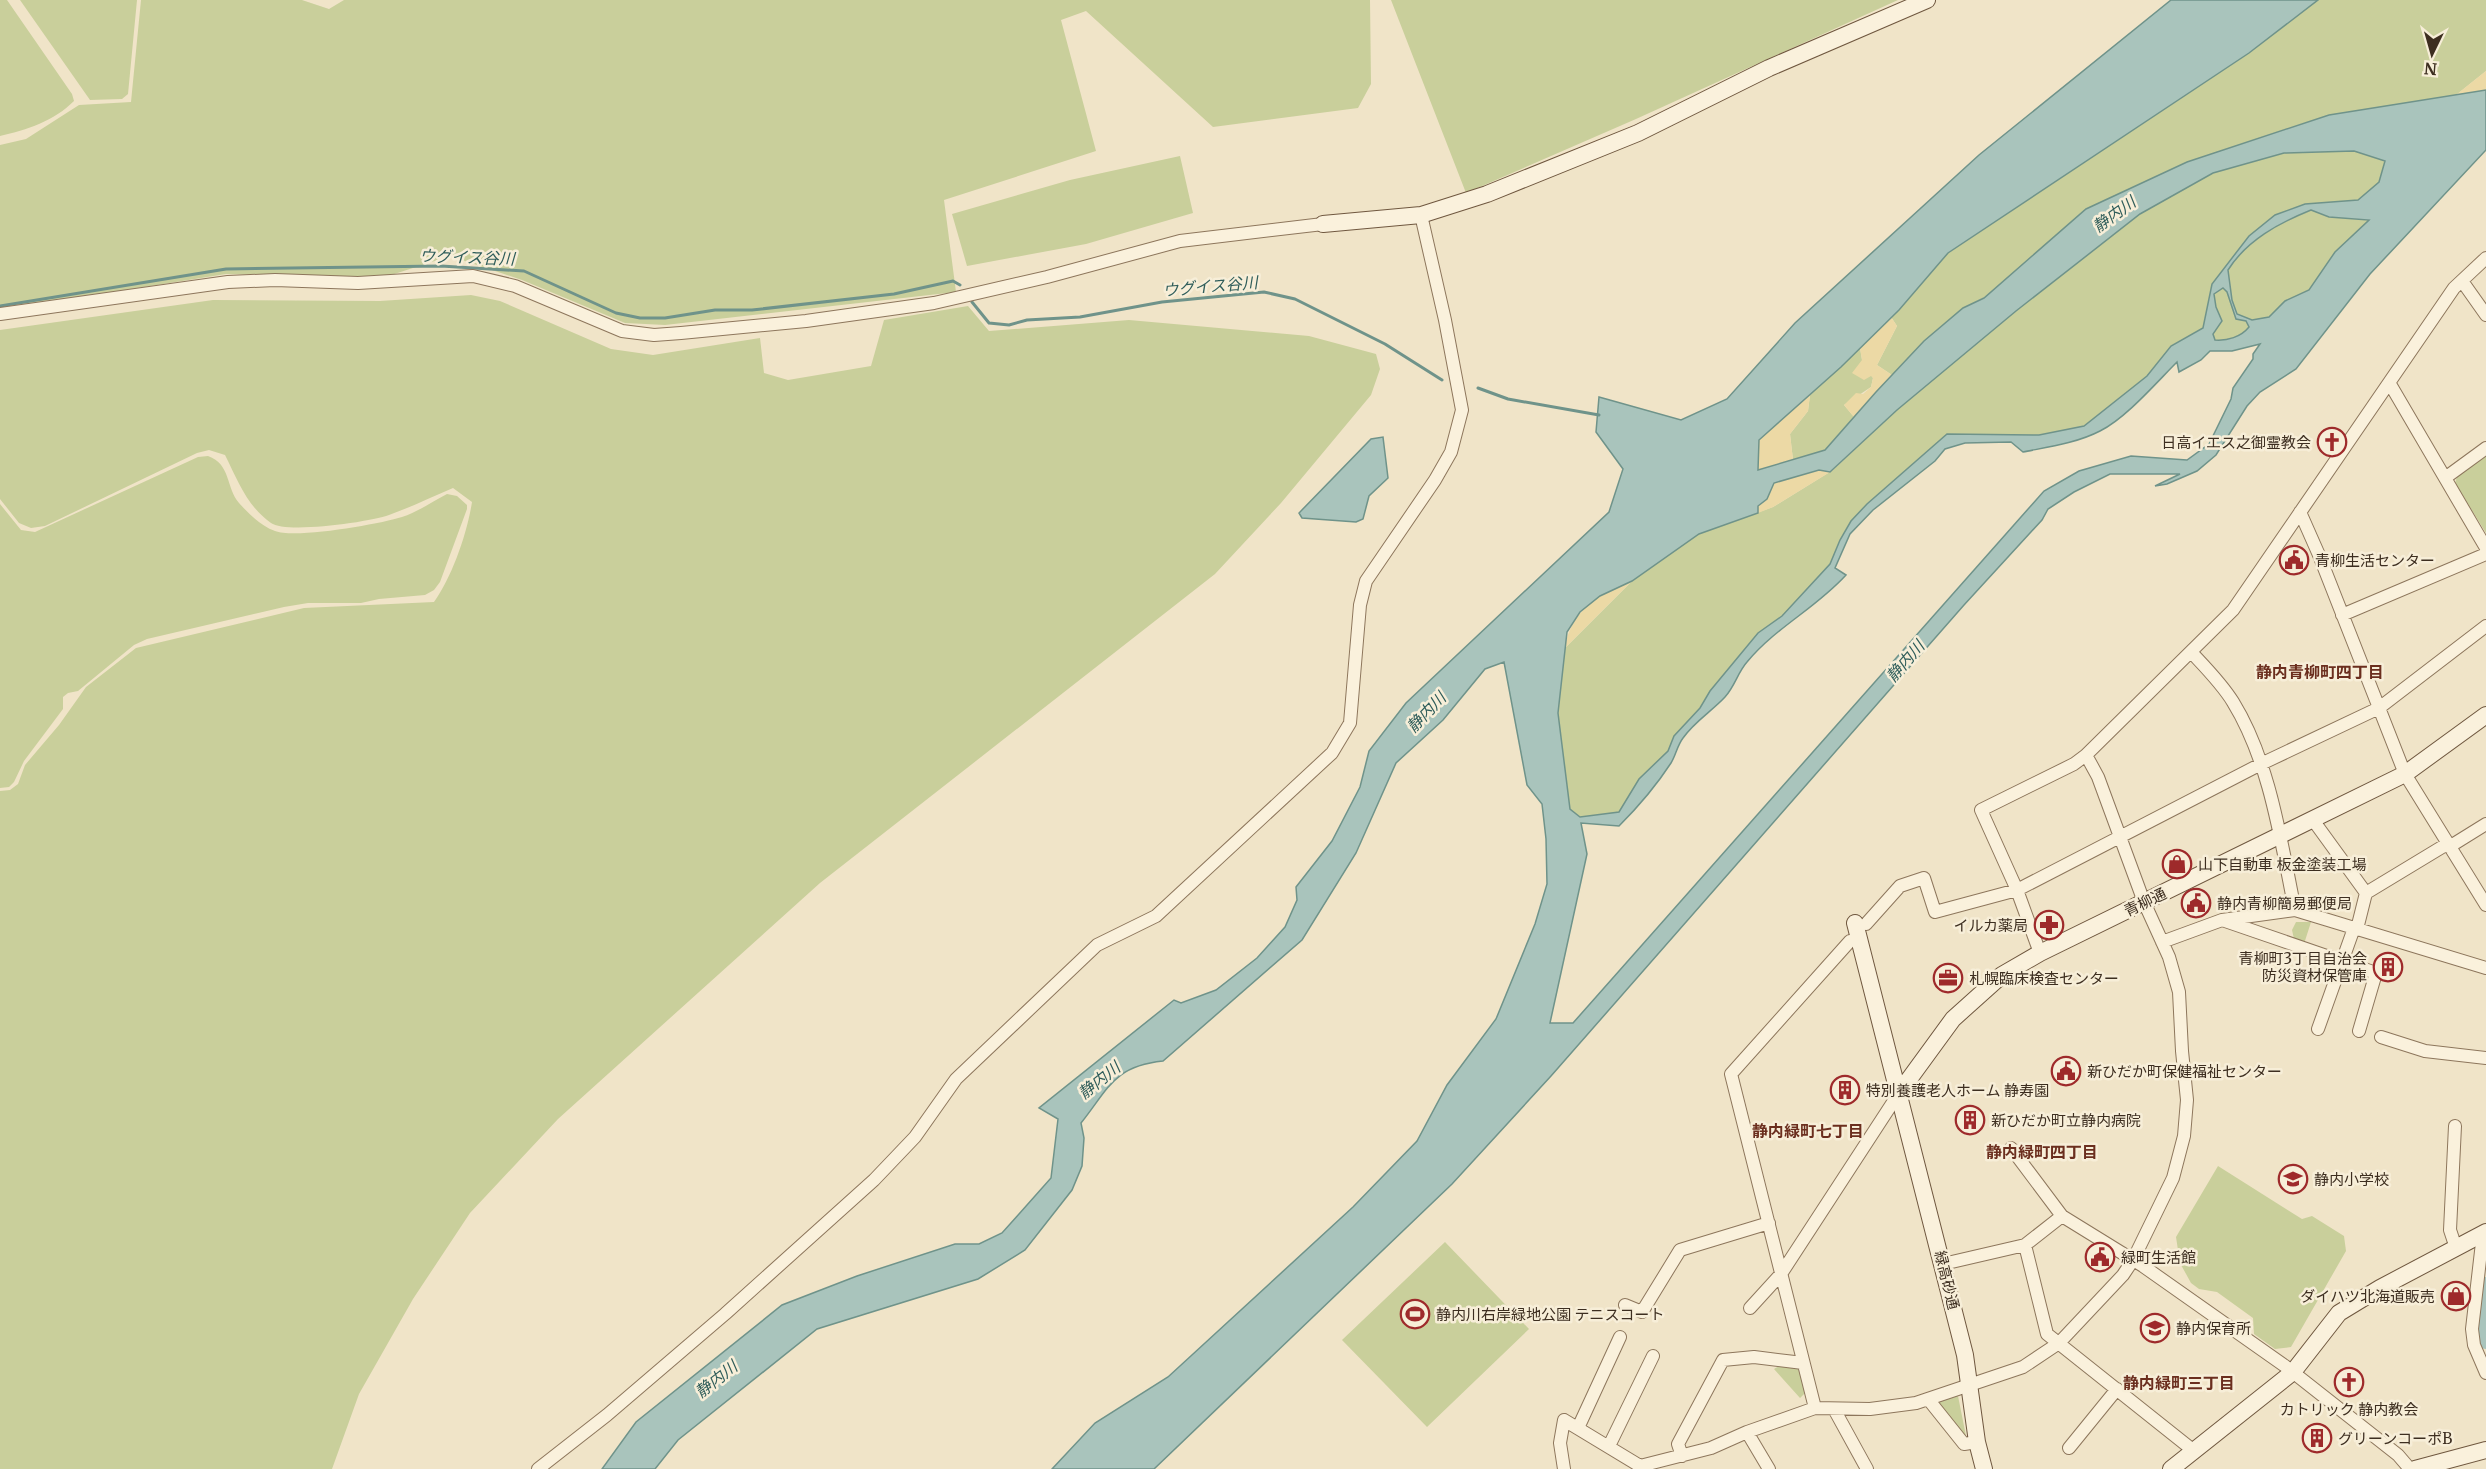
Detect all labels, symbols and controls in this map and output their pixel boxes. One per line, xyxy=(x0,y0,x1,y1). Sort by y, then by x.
north arrow xyxy=(2402,24,2462,84)
text: N xyxy=(2423,58,2438,79)
water label: 静内川 xyxy=(2089,191,2141,236)
water label: ウグイス谷川 xyxy=(419,245,517,269)
water label: ウグイス谷川 xyxy=(1162,272,1260,300)
church icon: 日高イエス之御霊教会 xyxy=(2316,426,2348,458)
place label: 日高イエス之御霊教会 xyxy=(2161,433,2311,452)
public building icon: 青柳生活センター xyxy=(2278,544,2310,576)
place label: 青柳生活センター xyxy=(2315,551,2435,570)
water label: 静内川 xyxy=(1882,635,1930,686)
district label: 静内青柳町四丁目 xyxy=(2256,662,2384,682)
water label: 静内川 xyxy=(1402,686,1451,736)
shop icon: 山下自動車 板金塗装工場 xyxy=(2161,848,2193,880)
place label: 山下自動車 板金塗装工場 xyxy=(2198,855,2367,874)
street label: 青柳通 xyxy=(2121,884,2169,920)
public building icon: 静内青柳簡易郵便局 xyxy=(2180,887,2212,919)
place label: 静内青柳簡易郵便局 xyxy=(2217,894,2352,913)
pharmacy icon: イルカ薬局 xyxy=(2033,909,2065,941)
place label: イルカ薬局 xyxy=(1953,916,2028,935)
place label: 青柳町3丁目自治会 防災資材保管庫 xyxy=(2238,949,2367,985)
building icon: 青柳町3丁目自治会 防災資材保管庫 xyxy=(2372,951,2404,983)
office icon: 札幌臨床検査センター xyxy=(1932,962,1964,994)
place label: 札幌臨床検査センター xyxy=(1969,969,2119,988)
public building icon: 新ひだか町保健福祉センター xyxy=(2050,1055,2082,1087)
water label: 静内川 xyxy=(1074,1056,1125,1103)
place label: 新ひだか町保健福祉センター xyxy=(2087,1062,2282,1081)
building icon: 特別養護老人ホーム 静寿園 xyxy=(1829,1074,1861,1106)
place label: 特別養護老人ホーム 静寿園 xyxy=(1866,1081,2049,1100)
building icon: 新ひだか町立静内病院 xyxy=(1954,1104,1986,1136)
place label: 新ひだか町立静内病院 xyxy=(1991,1111,2141,1130)
district label: 静内緑町七丁目 xyxy=(1752,1121,1864,1141)
district label: 静内緑町四丁目 xyxy=(1986,1142,2098,1162)
school or university icon: 静内小学校 xyxy=(2277,1163,2309,1195)
place label: 静内小学校 xyxy=(2314,1170,2389,1189)
public building icon: 緑町生活館 xyxy=(2084,1241,2116,1273)
place label: 緑町生活館 xyxy=(2121,1248,2196,1267)
street label: 緑高砂通 xyxy=(1931,1249,1963,1311)
shop icon: ダイハツ北海道販売 xyxy=(2440,1280,2472,1312)
place label: ダイハツ北海道販売 xyxy=(2300,1287,2435,1306)
sports icon: 静内川右岸緑地公園 テニスコート xyxy=(1399,1298,1431,1330)
place label: 静内川右岸緑地公園 テニスコート xyxy=(1436,1305,1665,1324)
school or university icon: 静内保育所 xyxy=(2139,1312,2171,1344)
place label: 静内保育所 xyxy=(2176,1319,2251,1338)
water label: 静内川 xyxy=(691,1355,743,1402)
church icon: カトリック 静内教会 xyxy=(2333,1366,2365,1398)
district label: 静内緑町三丁目 xyxy=(2123,1373,2235,1393)
place label: カトリック 静内教会 xyxy=(2280,1400,2418,1419)
building icon: グリーンコーポB xyxy=(2301,1422,2333,1454)
place label: グリーンコーポB xyxy=(2338,1429,2452,1448)

